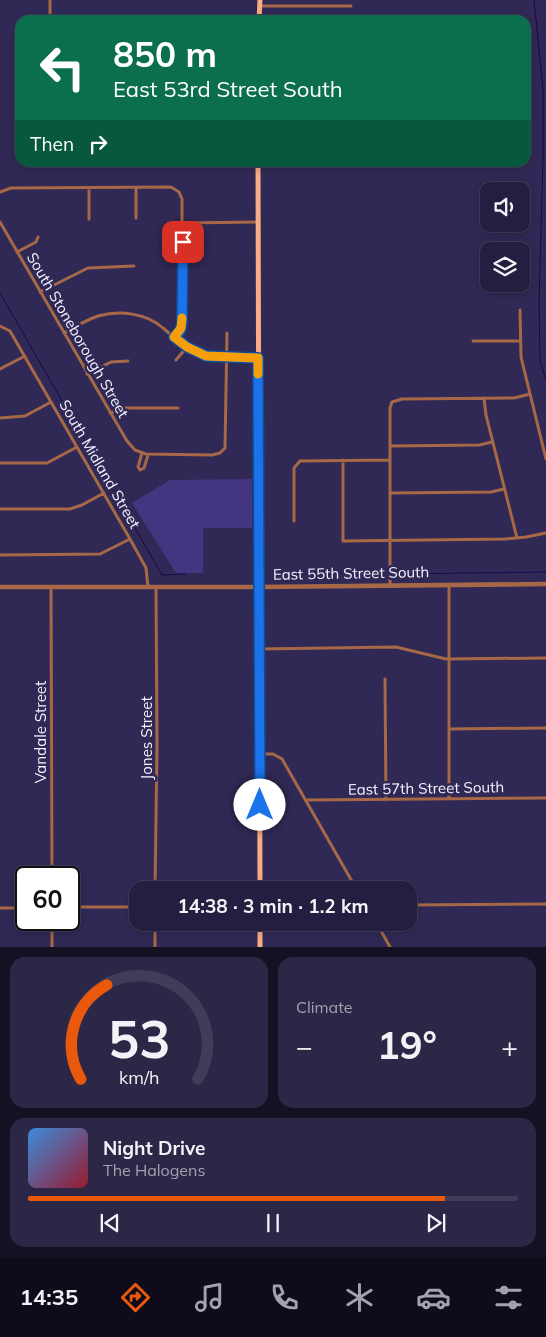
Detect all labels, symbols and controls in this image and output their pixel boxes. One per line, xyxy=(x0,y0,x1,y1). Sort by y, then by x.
text: 850 m xyxy=(113,32,217,76)
icon: left xyxy=(30,35,95,100)
text: East 53rd Street South xyxy=(113,75,343,103)
icon: right xyxy=(84,130,112,158)
text: Then xyxy=(30,132,74,156)
map controls xyxy=(480,182,530,292)
button: sound xyxy=(480,182,530,232)
pin xyxy=(162,221,204,263)
icon: arrive xyxy=(169,228,197,256)
button: layers xyxy=(480,242,530,292)
street label: South Stoneborough Street xyxy=(23,249,133,421)
street label: South Midland Street xyxy=(55,396,145,532)
street label: East 55th Street South xyxy=(273,562,429,584)
street label: Vandale Street xyxy=(31,681,50,783)
street label: Jones Street xyxy=(137,696,156,780)
street label: East 57th Street South xyxy=(348,777,504,799)
position arrow xyxy=(233,778,285,830)
speed limit sign: 60 xyxy=(15,866,80,931)
text: 14:38 · 3 min · 1.2 km xyxy=(177,894,369,918)
text: Climate xyxy=(296,997,352,1017)
text: 53 xyxy=(108,1006,170,1071)
text: 19° xyxy=(377,1021,437,1069)
text: − xyxy=(296,1029,313,1064)
text: + xyxy=(501,1029,518,1064)
text: km/h xyxy=(119,1066,159,1088)
text: Night Drive xyxy=(103,1136,205,1160)
text: The Halogens xyxy=(103,1160,205,1180)
icon: previous xyxy=(96,1209,124,1237)
icon: pause xyxy=(259,1209,287,1237)
icon: next xyxy=(422,1209,450,1237)
icon: directions xyxy=(118,1280,153,1315)
icon: music xyxy=(192,1280,227,1315)
icon: phone xyxy=(267,1280,302,1315)
icon: climate xyxy=(342,1280,377,1315)
icon: car xyxy=(416,1280,451,1315)
icon: filters xyxy=(491,1280,526,1315)
text: 14:35 xyxy=(20,1283,78,1311)

